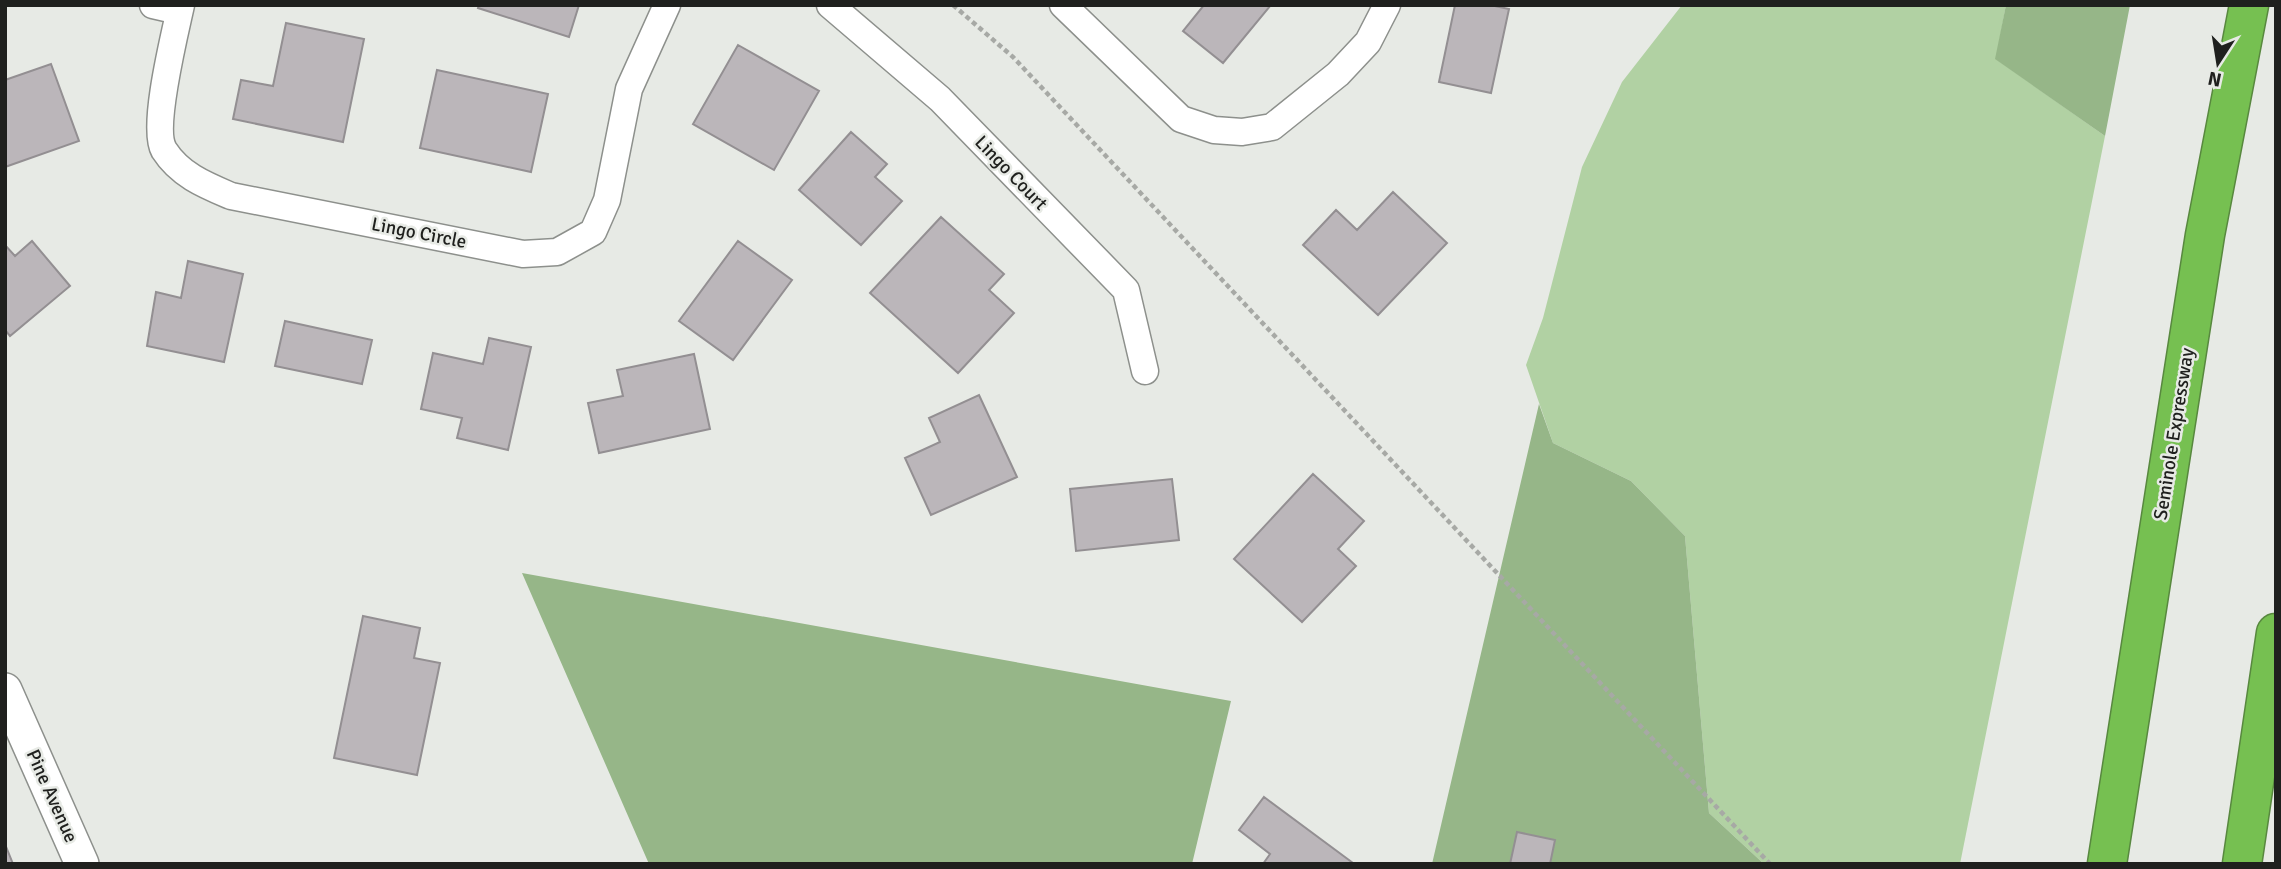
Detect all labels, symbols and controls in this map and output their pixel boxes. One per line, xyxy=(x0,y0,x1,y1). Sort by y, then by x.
north arrow xyxy=(2183,28,2253,98)
text: N xyxy=(2206,66,2224,92)
street label: Lingo Court xyxy=(969,131,1053,216)
street label: Lingo Circle xyxy=(369,212,469,254)
street label: Seminole Expressway xyxy=(2149,346,2199,522)
street label: Pine Avenue xyxy=(21,746,83,846)

